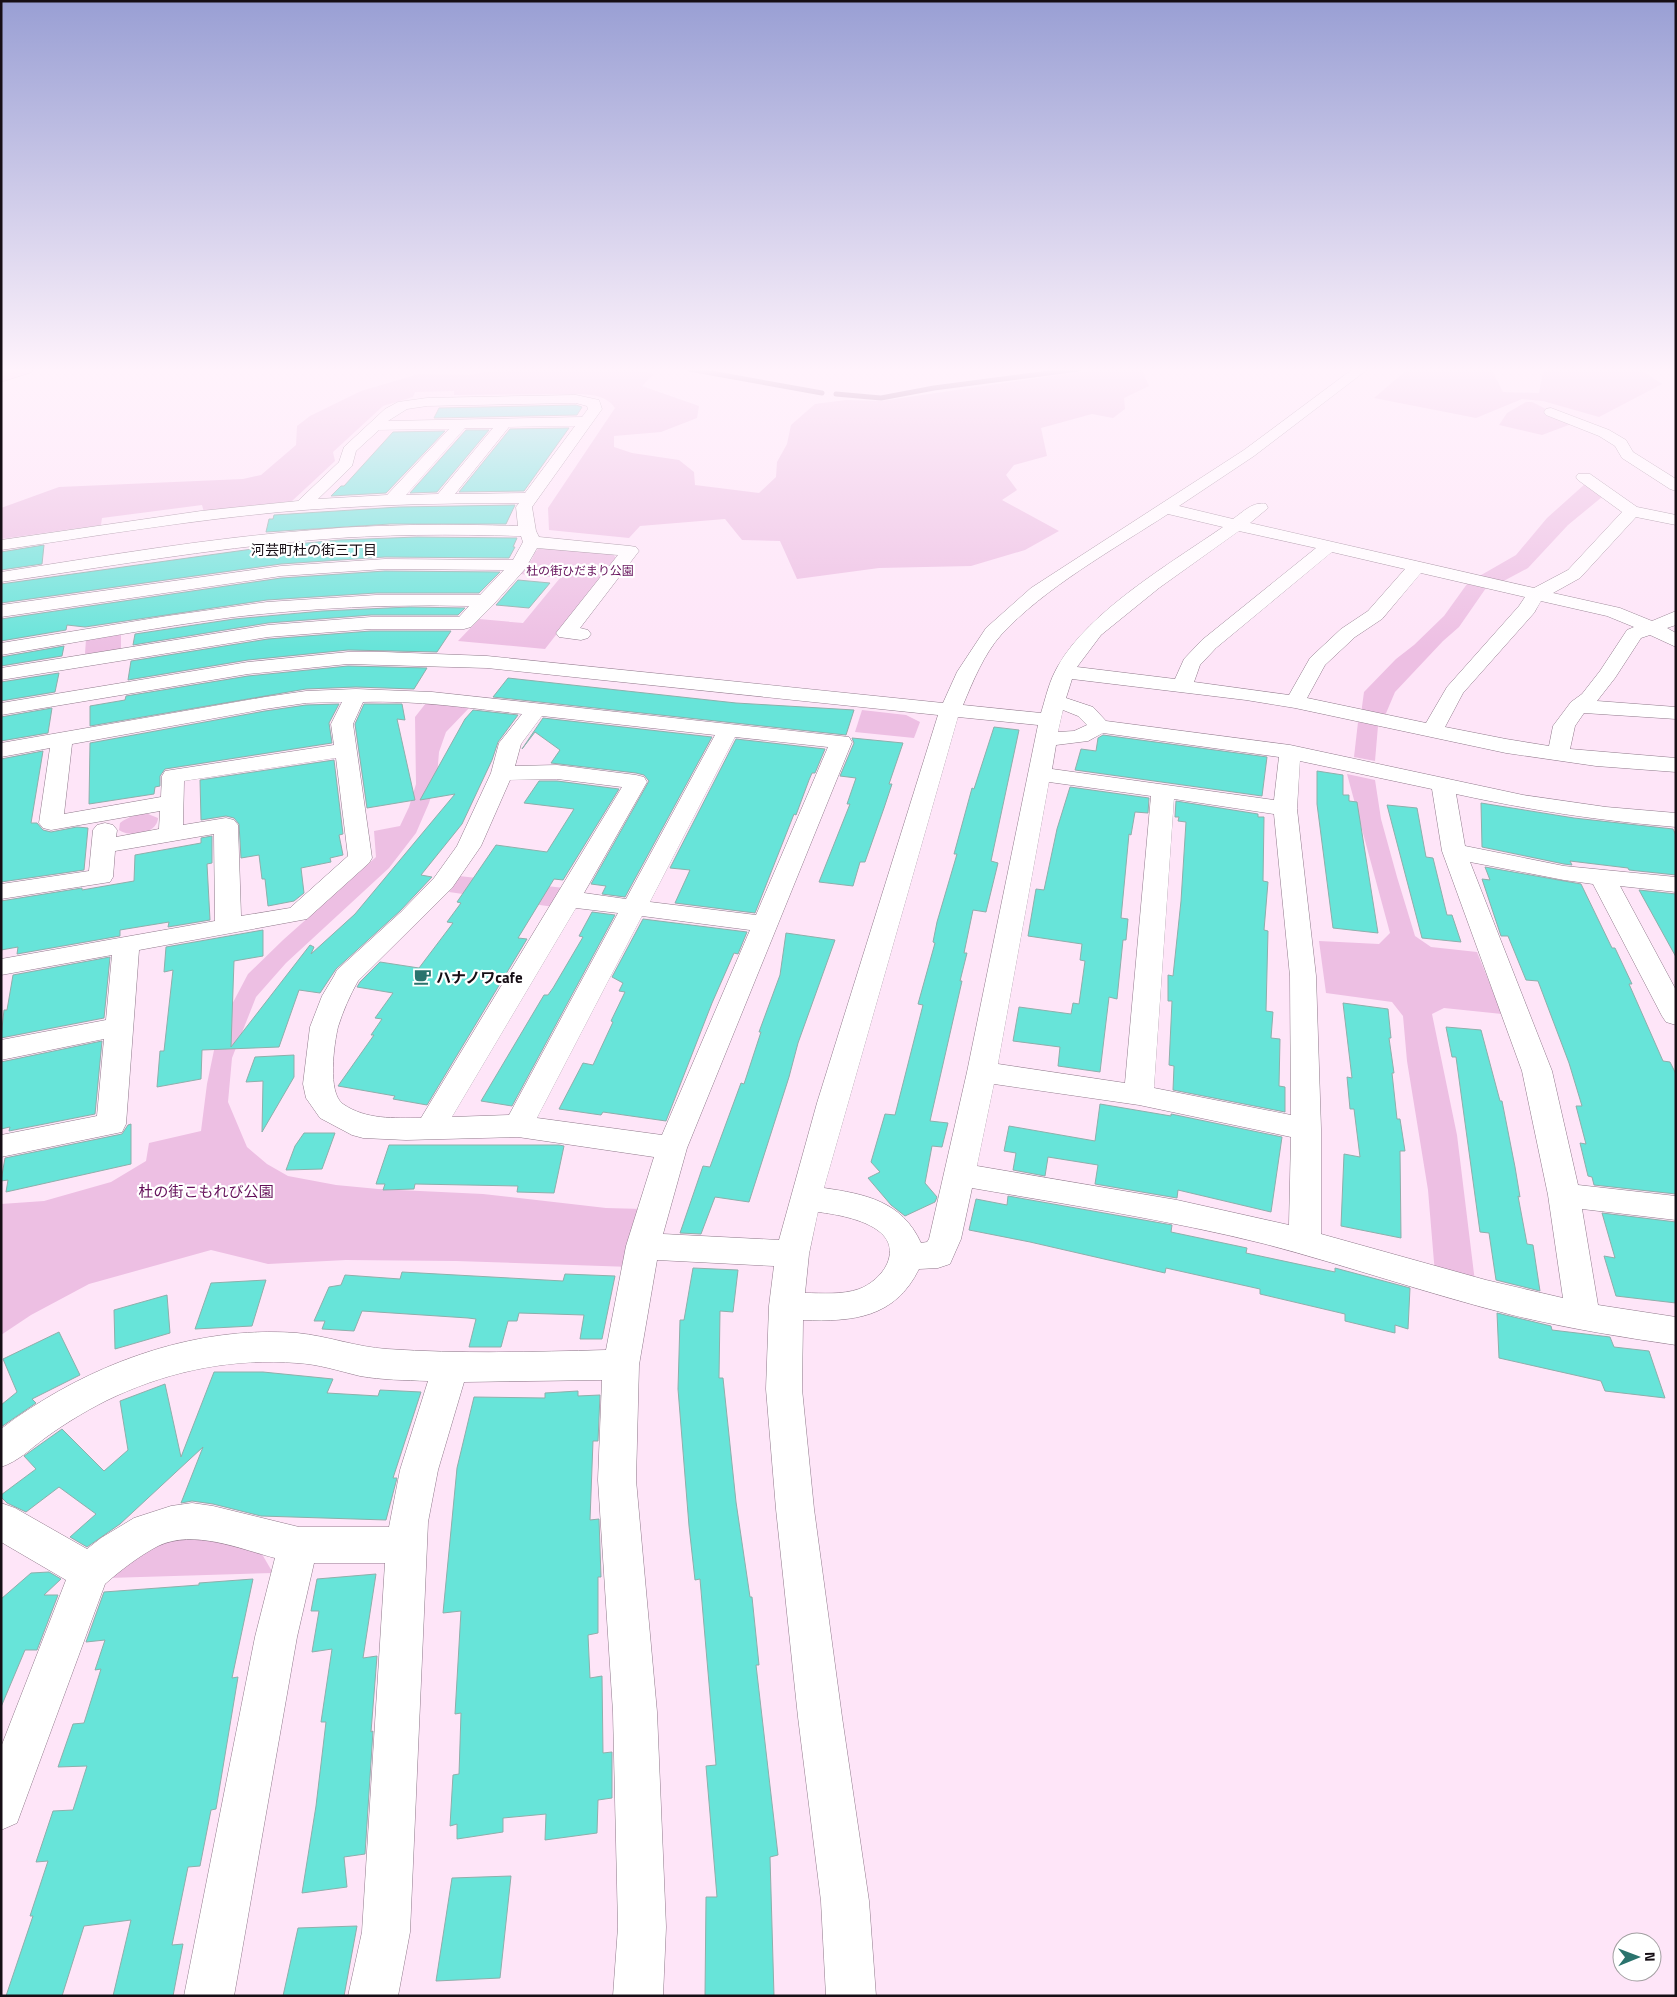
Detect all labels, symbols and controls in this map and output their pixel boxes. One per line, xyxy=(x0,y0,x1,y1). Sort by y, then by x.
district label: 河芸町杜の街三丁目 xyxy=(251,539,377,560)
park label: 杜の街ひだまり公園 xyxy=(526,561,634,580)
place label: ハナノワcafe xyxy=(436,966,523,989)
cafe icon: ハナノワcafe xyxy=(412,967,432,987)
park label: 杜の街こもれび公園 xyxy=(138,1180,274,1203)
north arrow xyxy=(1612,1932,1662,1982)
text: N xyxy=(1640,1952,1661,1962)

